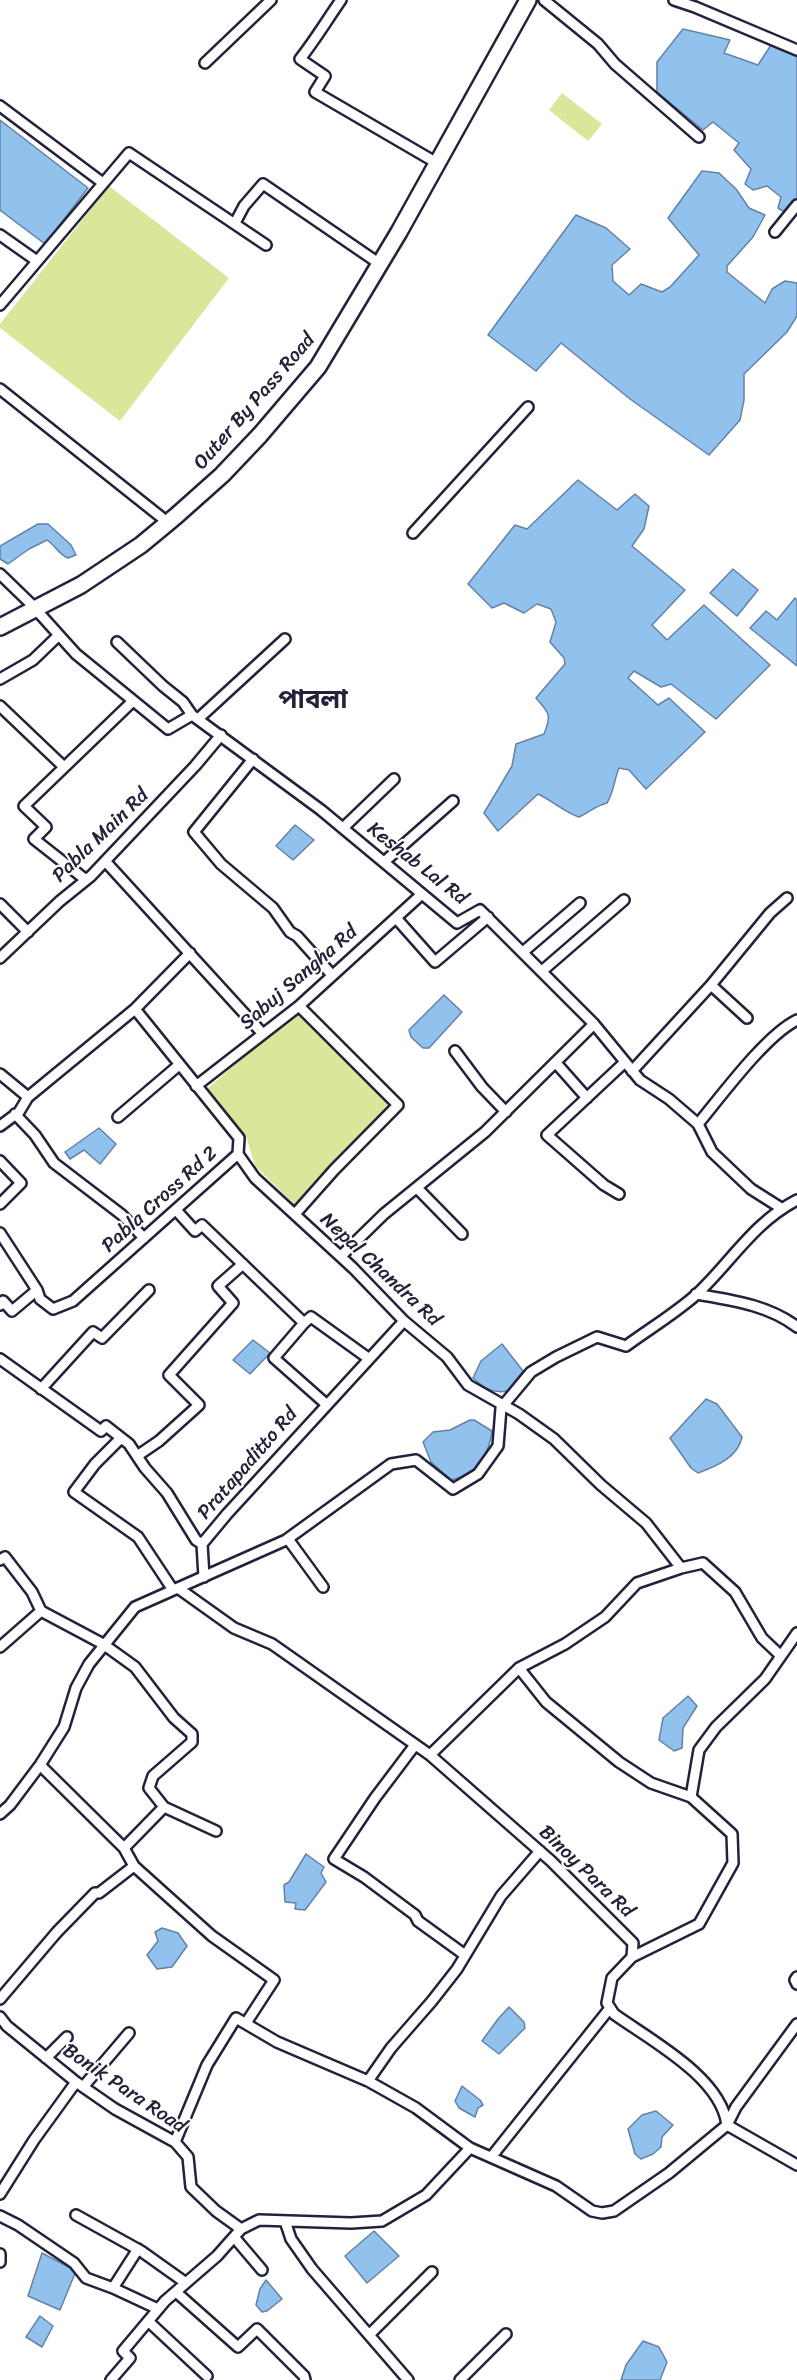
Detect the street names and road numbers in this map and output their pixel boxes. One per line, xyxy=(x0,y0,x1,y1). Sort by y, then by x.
street label: Outer By Pass Road xyxy=(189,329,321,475)
street label: Pabla Main Rd xyxy=(48,784,154,888)
street label: Keshab Lal Rd xyxy=(362,817,472,911)
street label: Sabuj Sangha Rd xyxy=(235,920,363,1036)
street label: Pabla Cross Rd 2 xyxy=(97,1142,223,1258)
street label: Nepal Chandra Rd xyxy=(315,1208,445,1332)
street label: Pratapaditto Rd xyxy=(193,1403,303,1525)
street label: Binoy Para Rd xyxy=(533,1821,639,1923)
street label: Bonik Para Road xyxy=(58,2039,190,2139)

